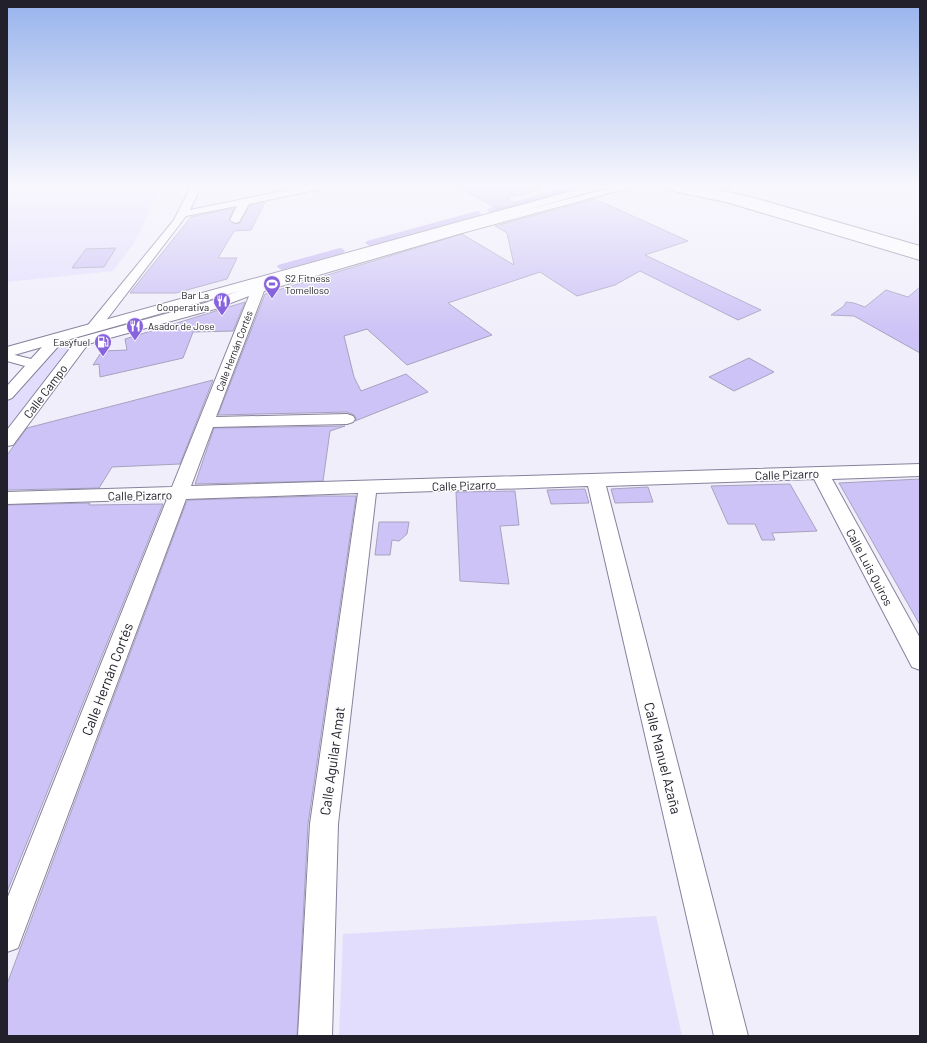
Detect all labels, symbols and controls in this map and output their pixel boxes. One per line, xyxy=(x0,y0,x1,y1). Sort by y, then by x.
place label: S2 Fitness Tomelloso xyxy=(285,272,330,296)
sports icon: S2 Fitness Tomelloso xyxy=(262,274,282,299)
place label: Bar La Cooperativa xyxy=(157,289,209,313)
restaurant icon: Bar La Cooperativa xyxy=(212,291,232,316)
street label: Calle Hernán Cortés xyxy=(213,309,255,393)
restaurant icon: Asador de Jose xyxy=(125,316,145,341)
place label: Asador de Jose xyxy=(148,320,215,332)
fuel station icon: Easyfuel xyxy=(93,332,113,357)
place label: Easyfuel xyxy=(53,336,90,348)
street label: Calle Campo xyxy=(20,361,70,421)
street label: Calle Pizarro xyxy=(755,466,819,482)
street label: Calle Pizarro xyxy=(432,477,496,493)
street label: Calle Pizarro xyxy=(108,487,172,503)
street label: Calle Luis Quiros xyxy=(844,526,896,608)
street label: Calle Hernán Cortés xyxy=(78,620,136,738)
street label: Calle Manuel Azaña xyxy=(641,700,685,816)
street label: Calle Aguilar Amat xyxy=(316,706,348,816)

